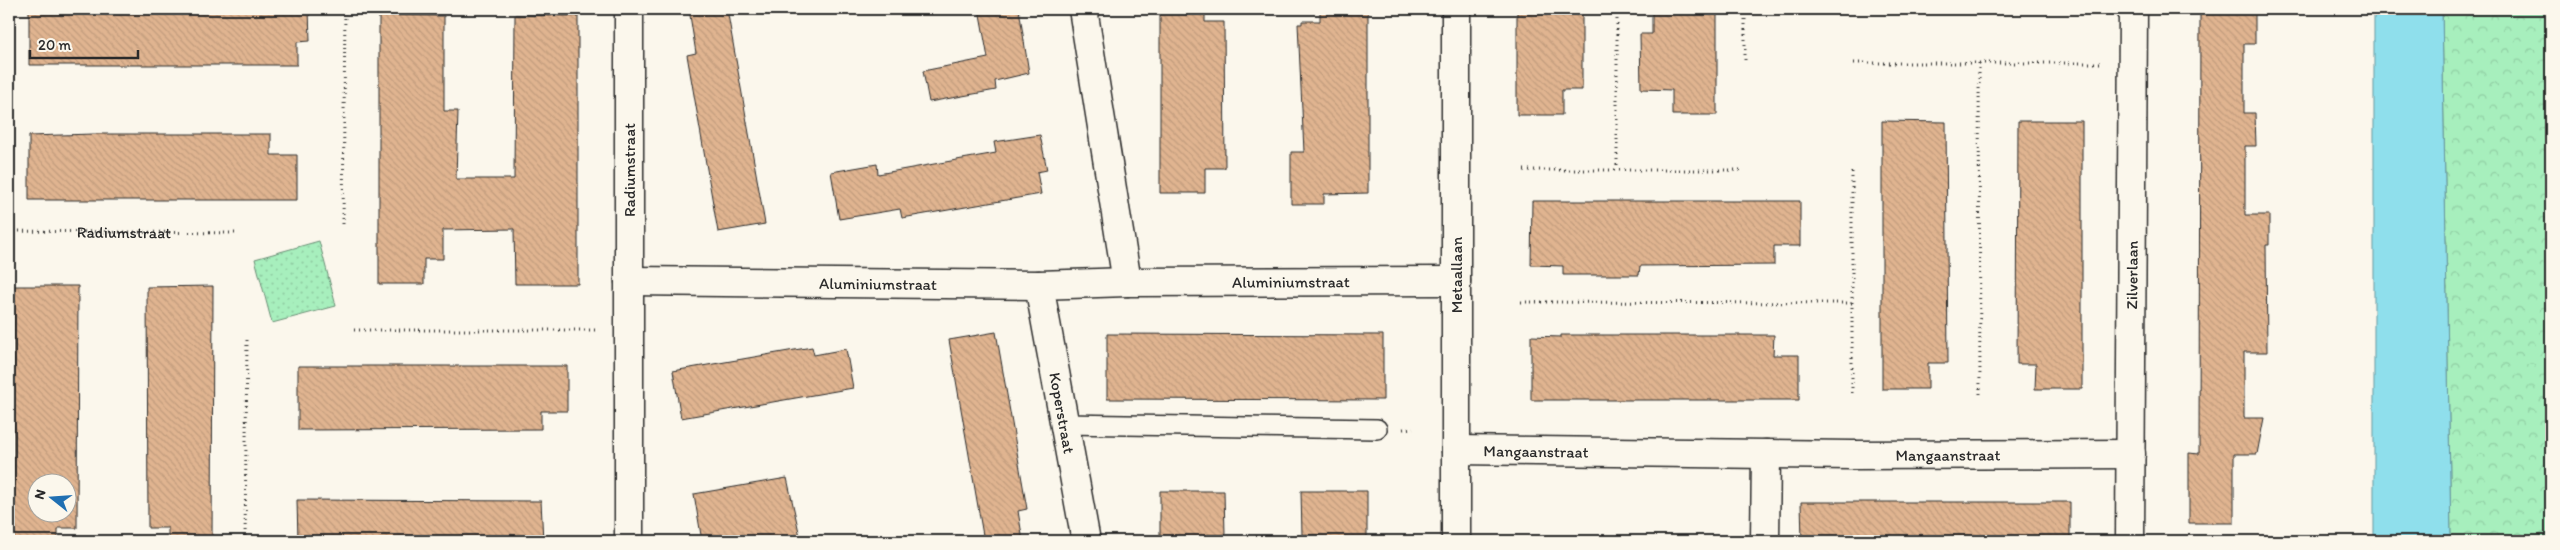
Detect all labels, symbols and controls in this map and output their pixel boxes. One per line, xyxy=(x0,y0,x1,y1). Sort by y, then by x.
scale bar xyxy=(30,28,138,60)
text: 20 m xyxy=(38,36,72,54)
street label: Radiumstraat xyxy=(620,123,639,217)
street label: Radiumstraat xyxy=(77,222,171,242)
street label: Metaallaan xyxy=(1447,237,1466,313)
street label: Zilverlaan xyxy=(2122,240,2141,309)
street label: Aluminiumstraat xyxy=(1232,272,1350,291)
street label: Aluminiumstraat xyxy=(819,273,937,294)
street label: Koperstraat xyxy=(1046,371,1079,455)
street label: Mangaanstraat xyxy=(1483,441,1589,461)
street label: Mangaanstraat xyxy=(1895,445,2001,464)
north arrow xyxy=(28,472,78,522)
text: N xyxy=(31,487,50,501)

